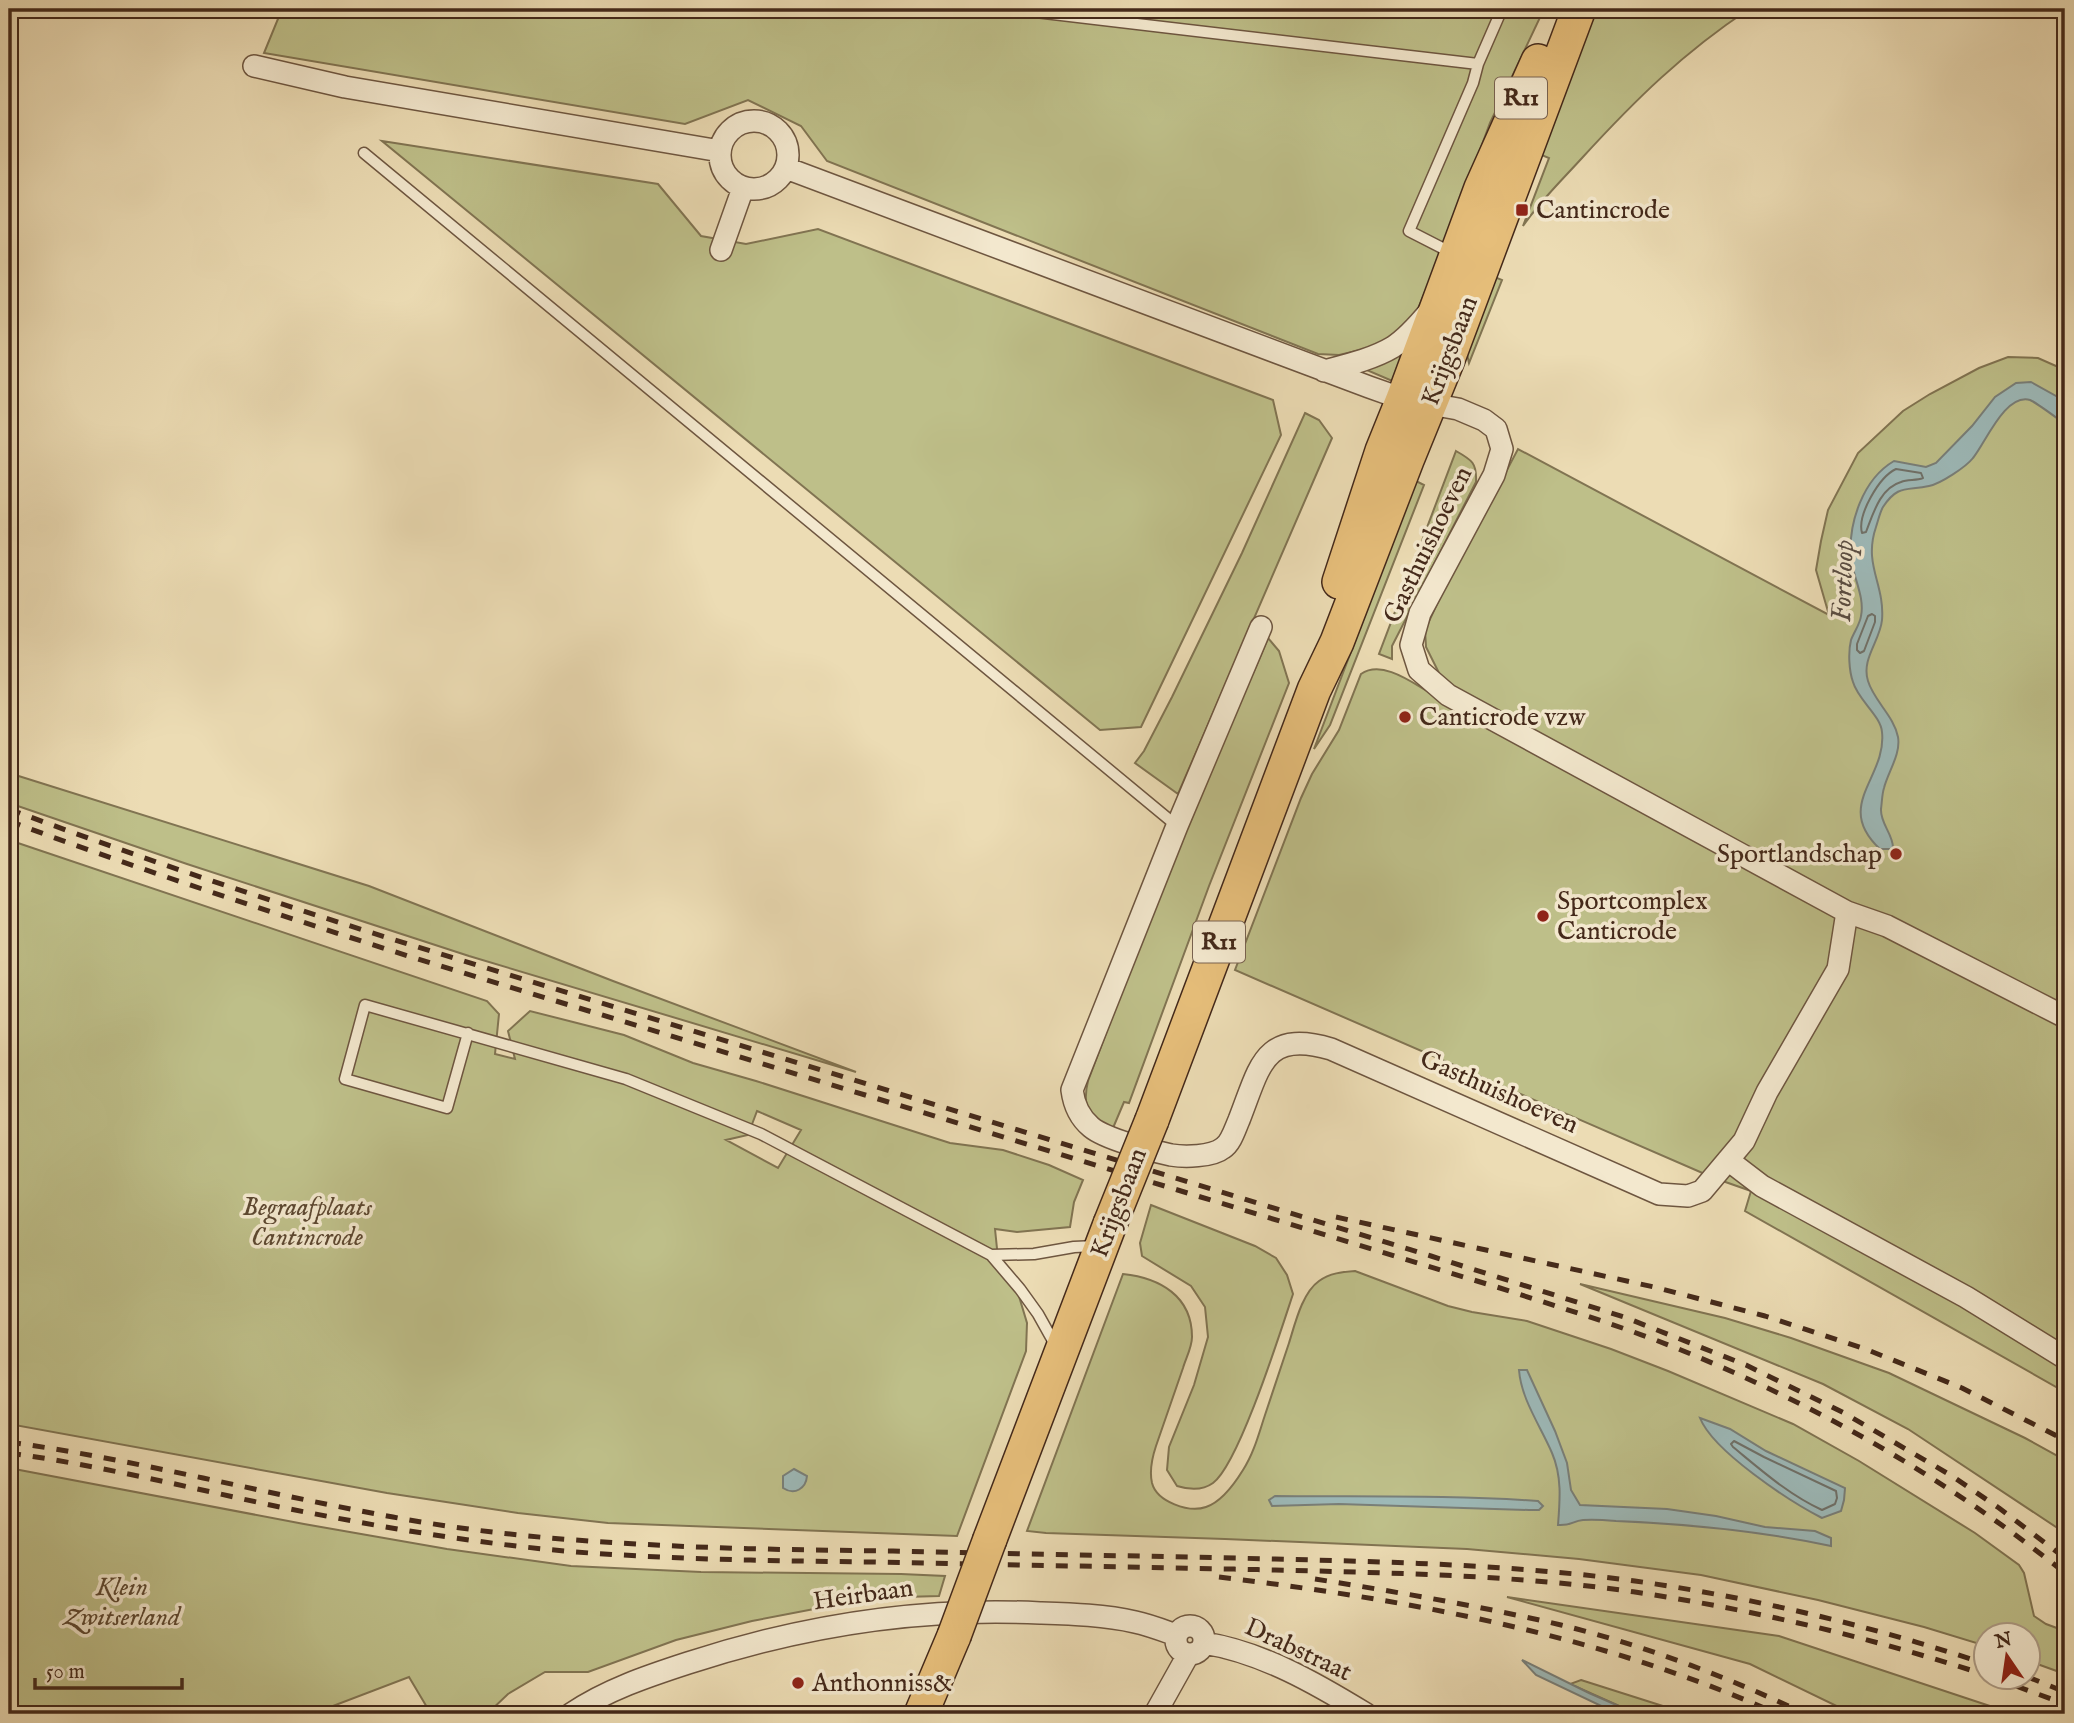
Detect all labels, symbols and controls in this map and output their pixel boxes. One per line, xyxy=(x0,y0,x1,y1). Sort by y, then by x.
road number: R11 xyxy=(1495,78,1547,118)
place label: Cantincrode xyxy=(1536,194,1670,227)
marker: Cantincrode xyxy=(1514,202,1530,218)
street label: Krijgsbaan xyxy=(1414,291,1486,410)
street label: Gasthuishoeven xyxy=(1376,461,1480,629)
water label: Fortloop xyxy=(1825,539,1863,623)
place label: Canticrode vzw xyxy=(1419,701,1586,734)
marker: Canticrode vzw xyxy=(1397,709,1413,725)
place label: Sportlandschap xyxy=(1717,838,1882,871)
marker: Sportlandschap xyxy=(1888,846,1904,862)
place label: Sportcomplex Canticrode xyxy=(1557,885,1708,948)
marker: Sportcomplex Canticrode xyxy=(1535,908,1551,924)
road number: R11 xyxy=(1193,922,1245,962)
street label: Gasthuishoeven xyxy=(1415,1042,1584,1142)
street label: Krijgsbaan xyxy=(1083,1143,1155,1262)
park label: Begraafplaats Cantincrode xyxy=(242,1191,372,1254)
park label: Klein Zwitserland xyxy=(62,1571,182,1635)
street label: Heirbaan xyxy=(811,1572,915,1618)
street label: Drabstraat xyxy=(1239,1611,1357,1689)
north arrow xyxy=(1972,1622,2042,1692)
text: N xyxy=(1992,1628,2015,1655)
scale bar xyxy=(35,1646,182,1690)
text: 50 m xyxy=(46,1659,85,1686)
place label: Anthonniss& xyxy=(811,1667,952,1700)
marker: Anthonniss& xyxy=(790,1675,806,1691)

